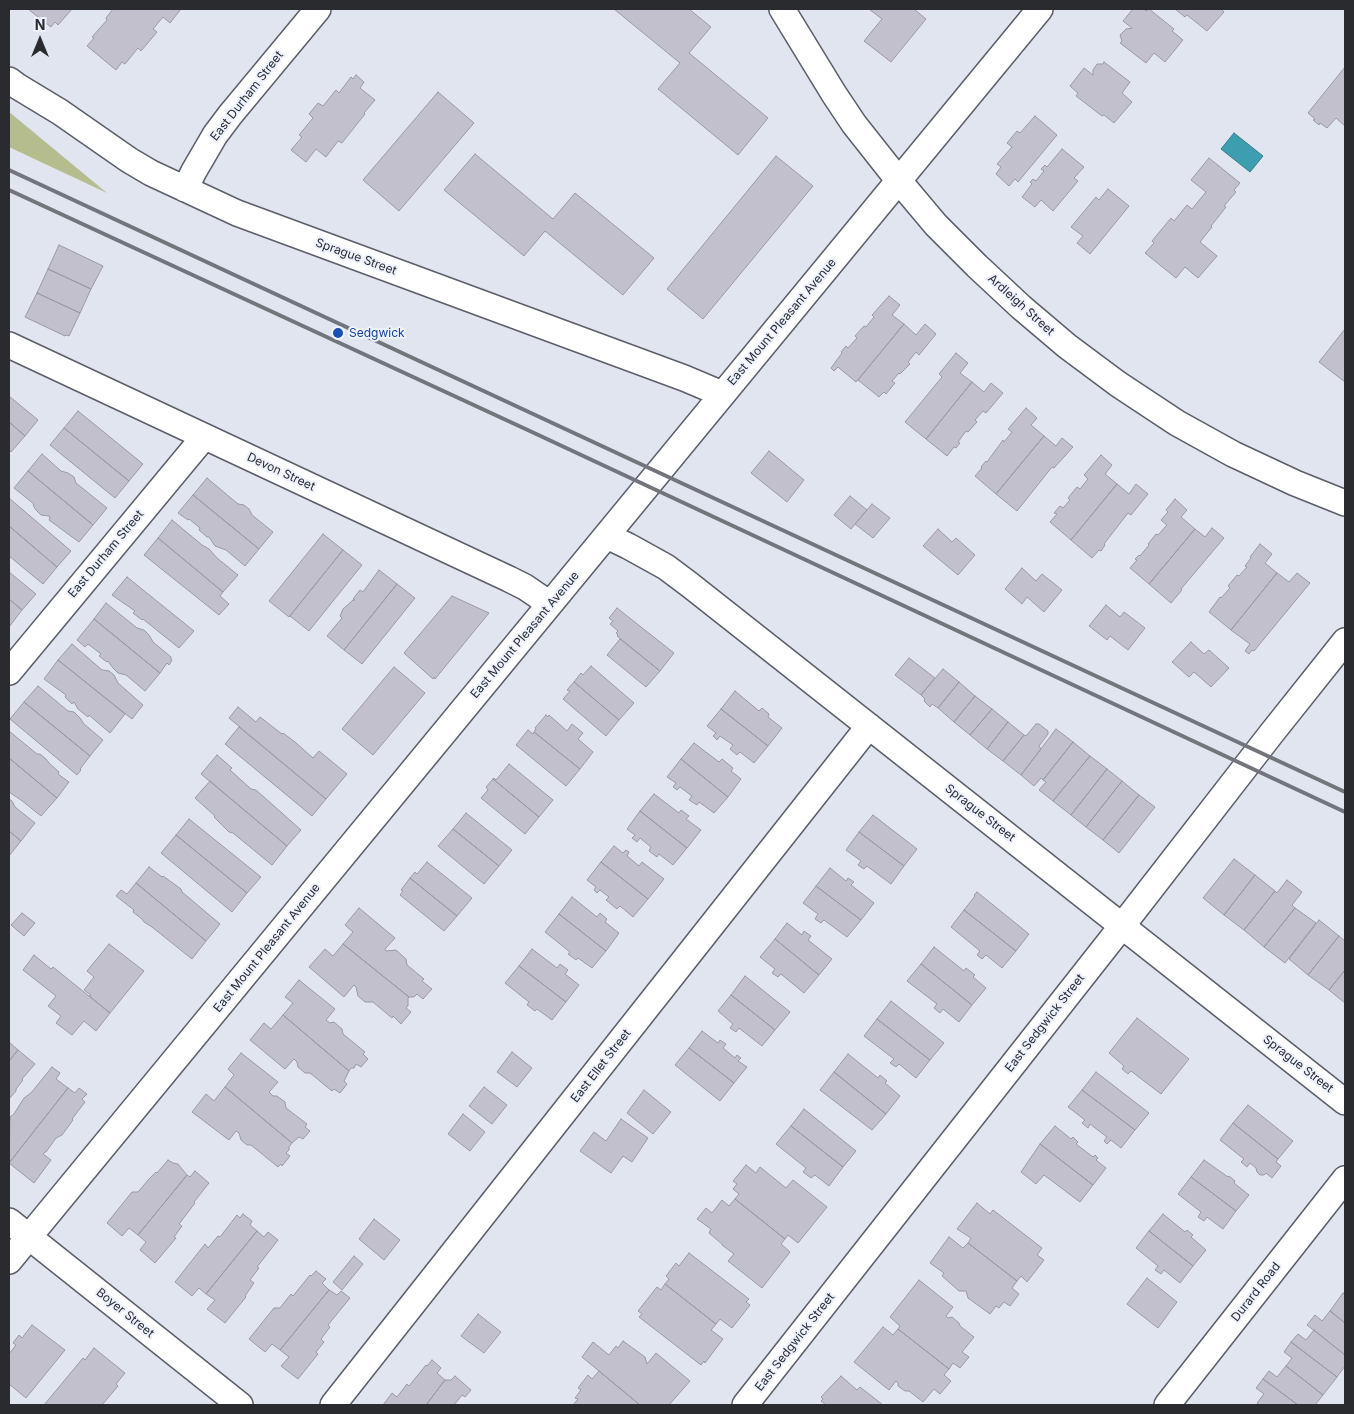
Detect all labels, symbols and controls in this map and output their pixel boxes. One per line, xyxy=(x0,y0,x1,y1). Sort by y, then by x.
north arrow xyxy=(15,15,65,65)
text: N xyxy=(35,16,45,33)
street label: East Durham Street xyxy=(208,48,286,144)
street label: Sprague Street xyxy=(314,236,398,278)
street label: East Mount Pleasant Avenue xyxy=(725,256,839,388)
street label: Ardleigh Street xyxy=(985,271,1057,339)
marker: Sedgwick xyxy=(331,326,345,340)
place label: Sedgwick xyxy=(349,326,405,340)
street label: Devon Street xyxy=(245,450,317,494)
street label: East Durham Street xyxy=(65,507,147,601)
street label: East Mount Pleasant Avenue xyxy=(468,569,582,701)
street label: Sprague Street xyxy=(942,781,1018,845)
street label: East Mount Pleasant Avenue xyxy=(211,881,323,1015)
street label: East Sedgwick Street xyxy=(1002,971,1088,1075)
street label: East Ellet Street xyxy=(568,1027,634,1105)
street label: Sprague Street xyxy=(1260,1032,1336,1096)
street label: Durard Road xyxy=(1228,1260,1284,1324)
street label: Boyer Street xyxy=(93,1285,157,1341)
street label: East Sedgwick Street xyxy=(752,1290,838,1394)

